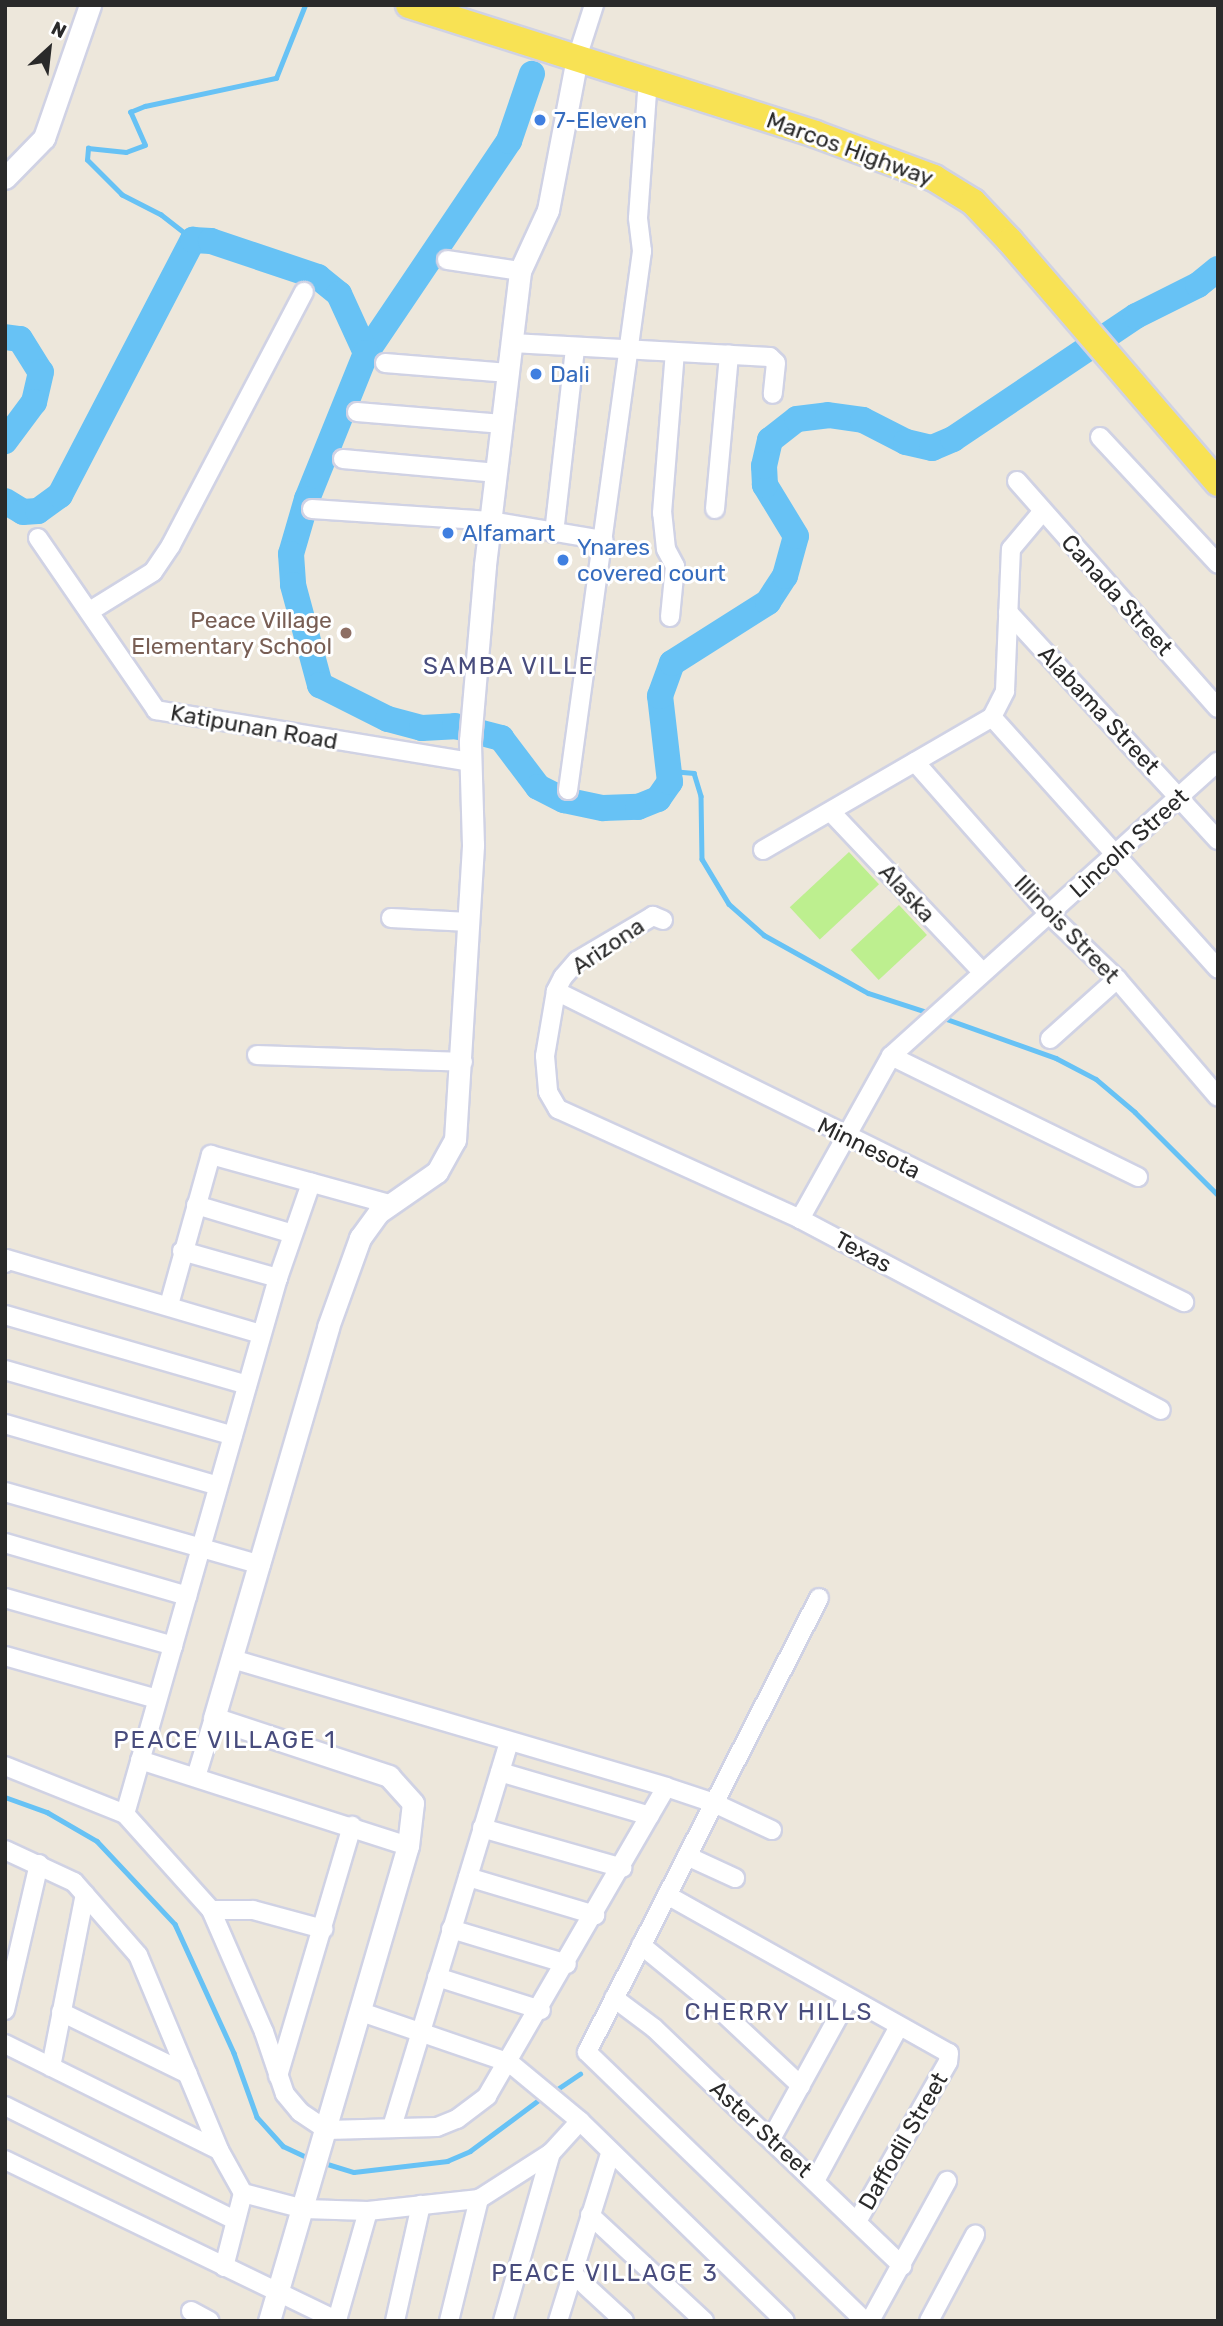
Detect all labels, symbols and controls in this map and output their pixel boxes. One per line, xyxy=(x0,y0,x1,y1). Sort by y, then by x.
north arrow xyxy=(14,14,84,84)
text: N xyxy=(47,16,70,43)
place label: 7-Eleven xyxy=(554,106,647,134)
street label: Marcos Highway xyxy=(763,106,937,192)
marker: 7-Eleven xyxy=(532,112,548,128)
place label: Dali xyxy=(550,360,590,388)
marker: Dali xyxy=(528,366,544,382)
place label: Alfamart xyxy=(462,519,555,547)
marker: Alfamart xyxy=(440,525,456,541)
street label: Canada Street xyxy=(1056,529,1178,661)
place label: Ynares covered court xyxy=(577,533,726,587)
marker: Ynares covered court xyxy=(555,552,571,568)
place label: Peace Village Elementary School xyxy=(131,606,332,660)
marker: Peace Village Elementary School xyxy=(338,625,354,641)
street label: Alabama Street xyxy=(1033,640,1165,780)
district label: SAMBA VILLE xyxy=(424,653,594,681)
street label: Katipunan Road xyxy=(168,699,340,755)
street label: Lincoln Street xyxy=(1064,783,1194,903)
street label: Alaska xyxy=(873,858,941,928)
street label: Illinois Street xyxy=(1009,869,1125,989)
street label: Arizona xyxy=(567,912,649,980)
street label: Minnesota xyxy=(813,1111,925,1185)
street label: Texas xyxy=(830,1226,896,1278)
district label: PEACE VILLAGE 1 xyxy=(115,1727,335,1755)
district label: CHERRY HILLS xyxy=(686,1999,872,2027)
street label: Daffodil Street xyxy=(852,2067,954,2215)
street label: Aster Street xyxy=(704,2075,818,2183)
district label: PEACE VILLAGE 3 xyxy=(493,2260,717,2288)

